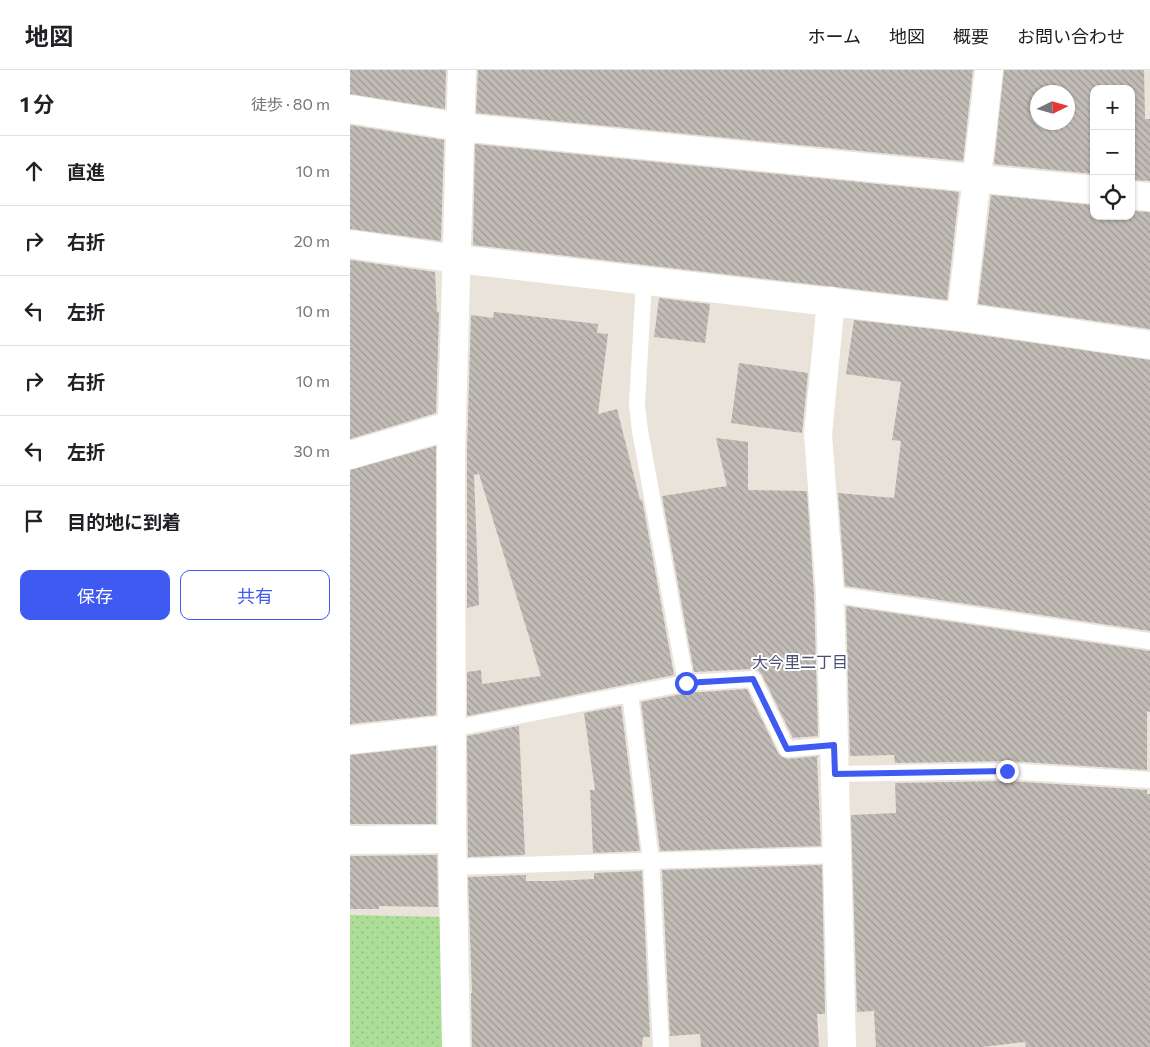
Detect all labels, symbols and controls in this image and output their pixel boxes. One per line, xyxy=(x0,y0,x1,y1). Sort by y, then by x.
text: 地図 xyxy=(25,21,73,50)
text: ホーム xyxy=(808,25,861,47)
text: 地図 xyxy=(889,25,925,47)
text: 概要 xyxy=(953,25,989,47)
text: お問い合わせ xyxy=(1017,25,1125,47)
north arrow xyxy=(1030,85,1075,130)
map controls xyxy=(1090,85,1135,220)
button: + xyxy=(1090,85,1135,130)
text: 1 分 xyxy=(20,91,55,116)
text: 徒歩 · 80 m xyxy=(251,94,330,113)
button: − xyxy=(1090,130,1135,175)
icon: ahead xyxy=(20,157,48,185)
text: 直進 xyxy=(67,160,105,183)
text: 10 m xyxy=(296,161,330,180)
button: locate xyxy=(1090,175,1135,220)
icon: right xyxy=(20,227,48,255)
text: 右折 xyxy=(67,230,105,253)
text: 20 m xyxy=(294,231,330,250)
icon: left xyxy=(20,297,48,325)
text: 左折 xyxy=(67,300,105,323)
text: 10 m xyxy=(296,301,330,320)
icon: right xyxy=(20,367,48,395)
text: 右折 xyxy=(67,370,105,393)
text: 10 m xyxy=(296,371,330,390)
icon: left xyxy=(20,437,48,465)
text: 左折 xyxy=(67,440,105,463)
text: 30 m xyxy=(293,441,330,460)
icon: arrive xyxy=(20,507,48,535)
text: 目的地に到着 xyxy=(67,510,181,533)
button: 保存 xyxy=(20,570,170,620)
button: 共有 xyxy=(180,570,330,620)
district label: 大今里二丁目 xyxy=(752,652,848,671)
route start xyxy=(675,672,698,695)
route end xyxy=(996,760,1019,783)

